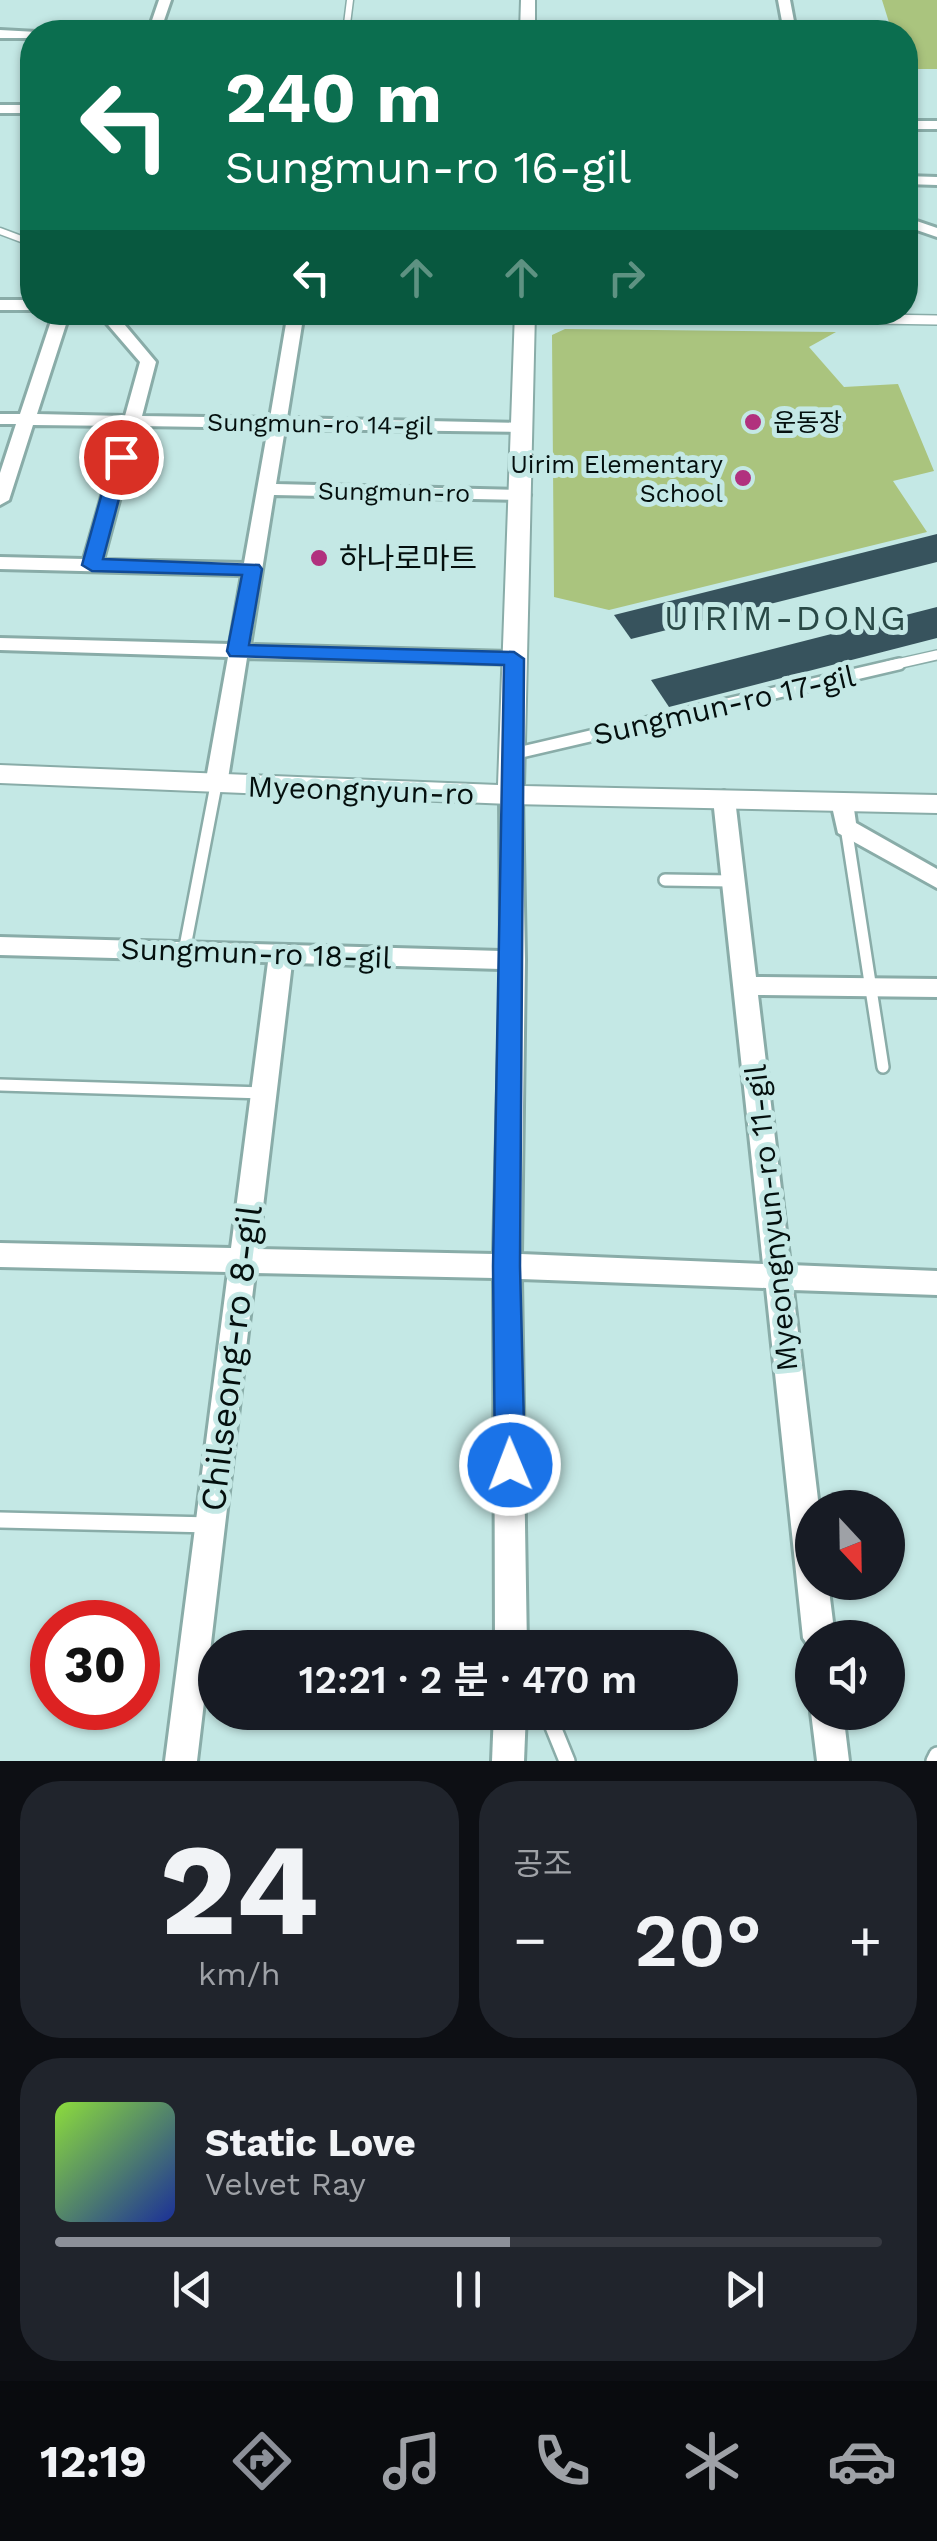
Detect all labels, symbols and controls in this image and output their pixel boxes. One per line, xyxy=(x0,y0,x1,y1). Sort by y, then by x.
text: 240 m xyxy=(225,57,442,139)
icon: left xyxy=(60,60,190,190)
text: Sungmun-ro 16-gil xyxy=(225,141,631,194)
icon: left xyxy=(284,250,339,305)
icon: ahead xyxy=(389,250,444,305)
icon: ahead xyxy=(494,250,549,305)
icon: right xyxy=(599,250,654,305)
street label: Sungmun-ro 14-gil xyxy=(207,408,433,440)
place label: 운동장 xyxy=(773,408,842,437)
marker: 운동장 xyxy=(742,411,764,433)
pin xyxy=(79,415,164,500)
icon: arrive xyxy=(94,430,149,485)
place label: Uirim Elementary School xyxy=(510,450,723,508)
marker: Uirim Elementary School xyxy=(732,467,754,489)
street label: Sungmun-ro xyxy=(318,476,470,508)
place label: 하나로마트 xyxy=(339,541,477,576)
marker: 하나로마트 xyxy=(308,547,330,569)
district label: UIRIM-DONG xyxy=(664,597,908,639)
street label: Sungmun-ro 17-gil xyxy=(590,658,858,752)
street label: Myeongnyun-ro xyxy=(247,769,475,811)
street label: Sungmun-ro 18-gil xyxy=(120,931,392,975)
street label: Myeongnyun-ro 11-gil xyxy=(737,1063,805,1373)
street label: Chilseong-ro 8-gil xyxy=(191,1202,271,1514)
position arrow xyxy=(458,1413,562,1517)
north arrow xyxy=(795,1490,905,1600)
map controls xyxy=(795,1490,905,1730)
speed limit sign: 30 xyxy=(30,1600,160,1730)
button: sound xyxy=(795,1620,905,1730)
text: 12:21 · 2 분 · 470 m xyxy=(299,1658,637,1702)
text: 24 xyxy=(159,1813,319,1966)
text: 공조 xyxy=(514,1845,572,1883)
text: 20° xyxy=(634,1896,762,1984)
text: − xyxy=(514,1908,547,1972)
text: + xyxy=(849,1908,882,1972)
text: km/h xyxy=(198,1955,280,1993)
text: Static Love xyxy=(205,2121,416,2165)
text: Velvet Ray xyxy=(205,2165,366,2203)
icon: previous xyxy=(165,2262,220,2317)
icon: pause xyxy=(441,2262,496,2317)
icon: next xyxy=(717,2262,772,2317)
icon: directions xyxy=(227,2426,297,2496)
icon: music xyxy=(377,2426,447,2496)
icon: phone xyxy=(527,2426,597,2496)
icon: climate xyxy=(677,2426,747,2496)
icon: car xyxy=(827,2426,897,2496)
text: 12:19 xyxy=(40,2435,147,2488)

